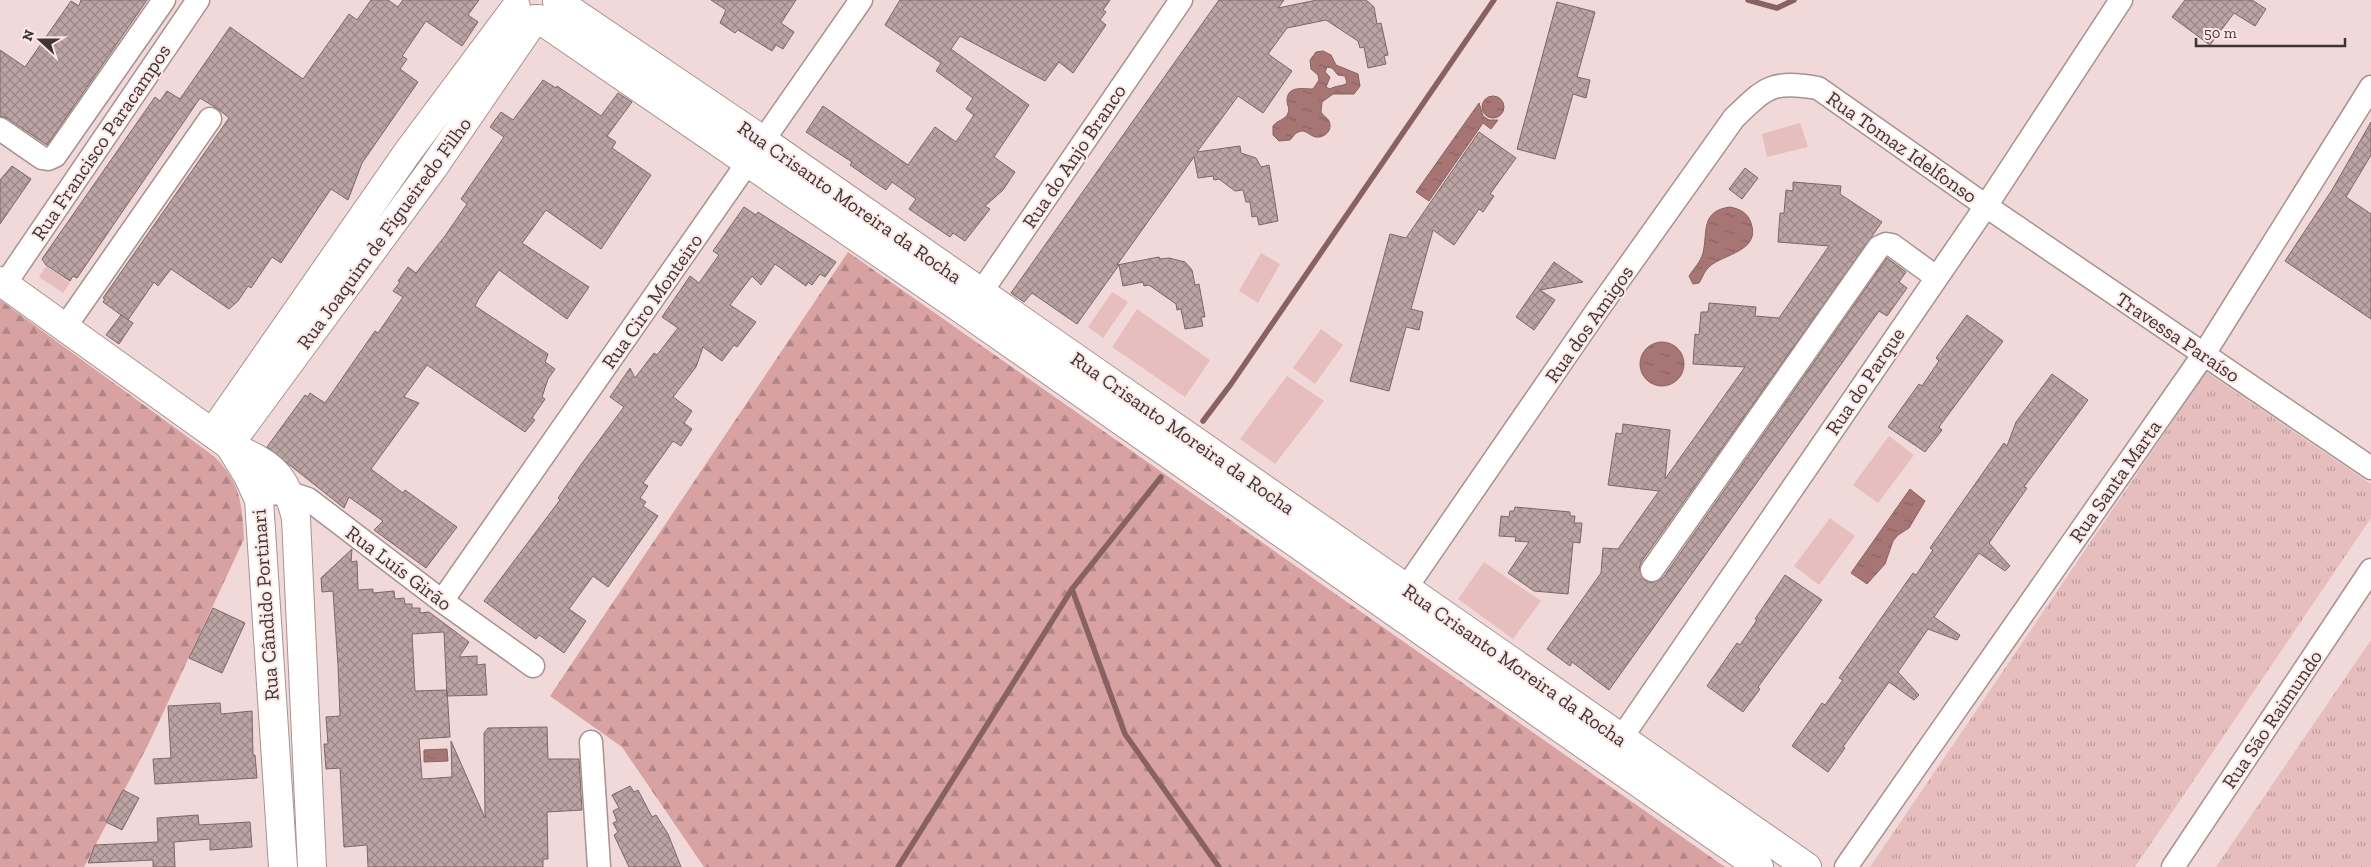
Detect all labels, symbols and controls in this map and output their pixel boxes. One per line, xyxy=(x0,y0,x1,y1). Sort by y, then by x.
north arrow xyxy=(15,15,65,65)
scale bar xyxy=(2196,15,2345,47)
text: 50 m xyxy=(2204,24,2237,42)
text: N xyxy=(18,27,38,44)
street label: Rua Francisco Paracampos xyxy=(26,39,176,245)
street label: Rua do Anjo Branco xyxy=(1017,80,1131,232)
street label: Rua Tomaz Idelfonso xyxy=(1822,86,1982,208)
street label: Rua Joaquim de Figueiredo Filho xyxy=(292,112,476,354)
street label: Rua Crisanto Moreira da Rocha xyxy=(733,115,967,289)
street label: Rua Ciro Monteiro xyxy=(596,229,708,373)
street label: Rua dos Amigos xyxy=(1540,261,1638,387)
street label: Travessa Paraíso xyxy=(2111,287,2245,387)
street label: Rua do Parque xyxy=(1820,323,1910,439)
street label: Rua Crisanto Moreira da Rocha xyxy=(1066,346,1300,520)
street label: Rua Santa Marta xyxy=(2064,415,2166,547)
street label: Rua Cândido Portinari xyxy=(246,508,284,702)
street label: Rua Luís Girão xyxy=(341,520,457,616)
street label: Rua Crisanto Moreira da Rocha xyxy=(1398,578,1632,752)
street label: Rua São Raimundo xyxy=(2217,645,2327,793)

